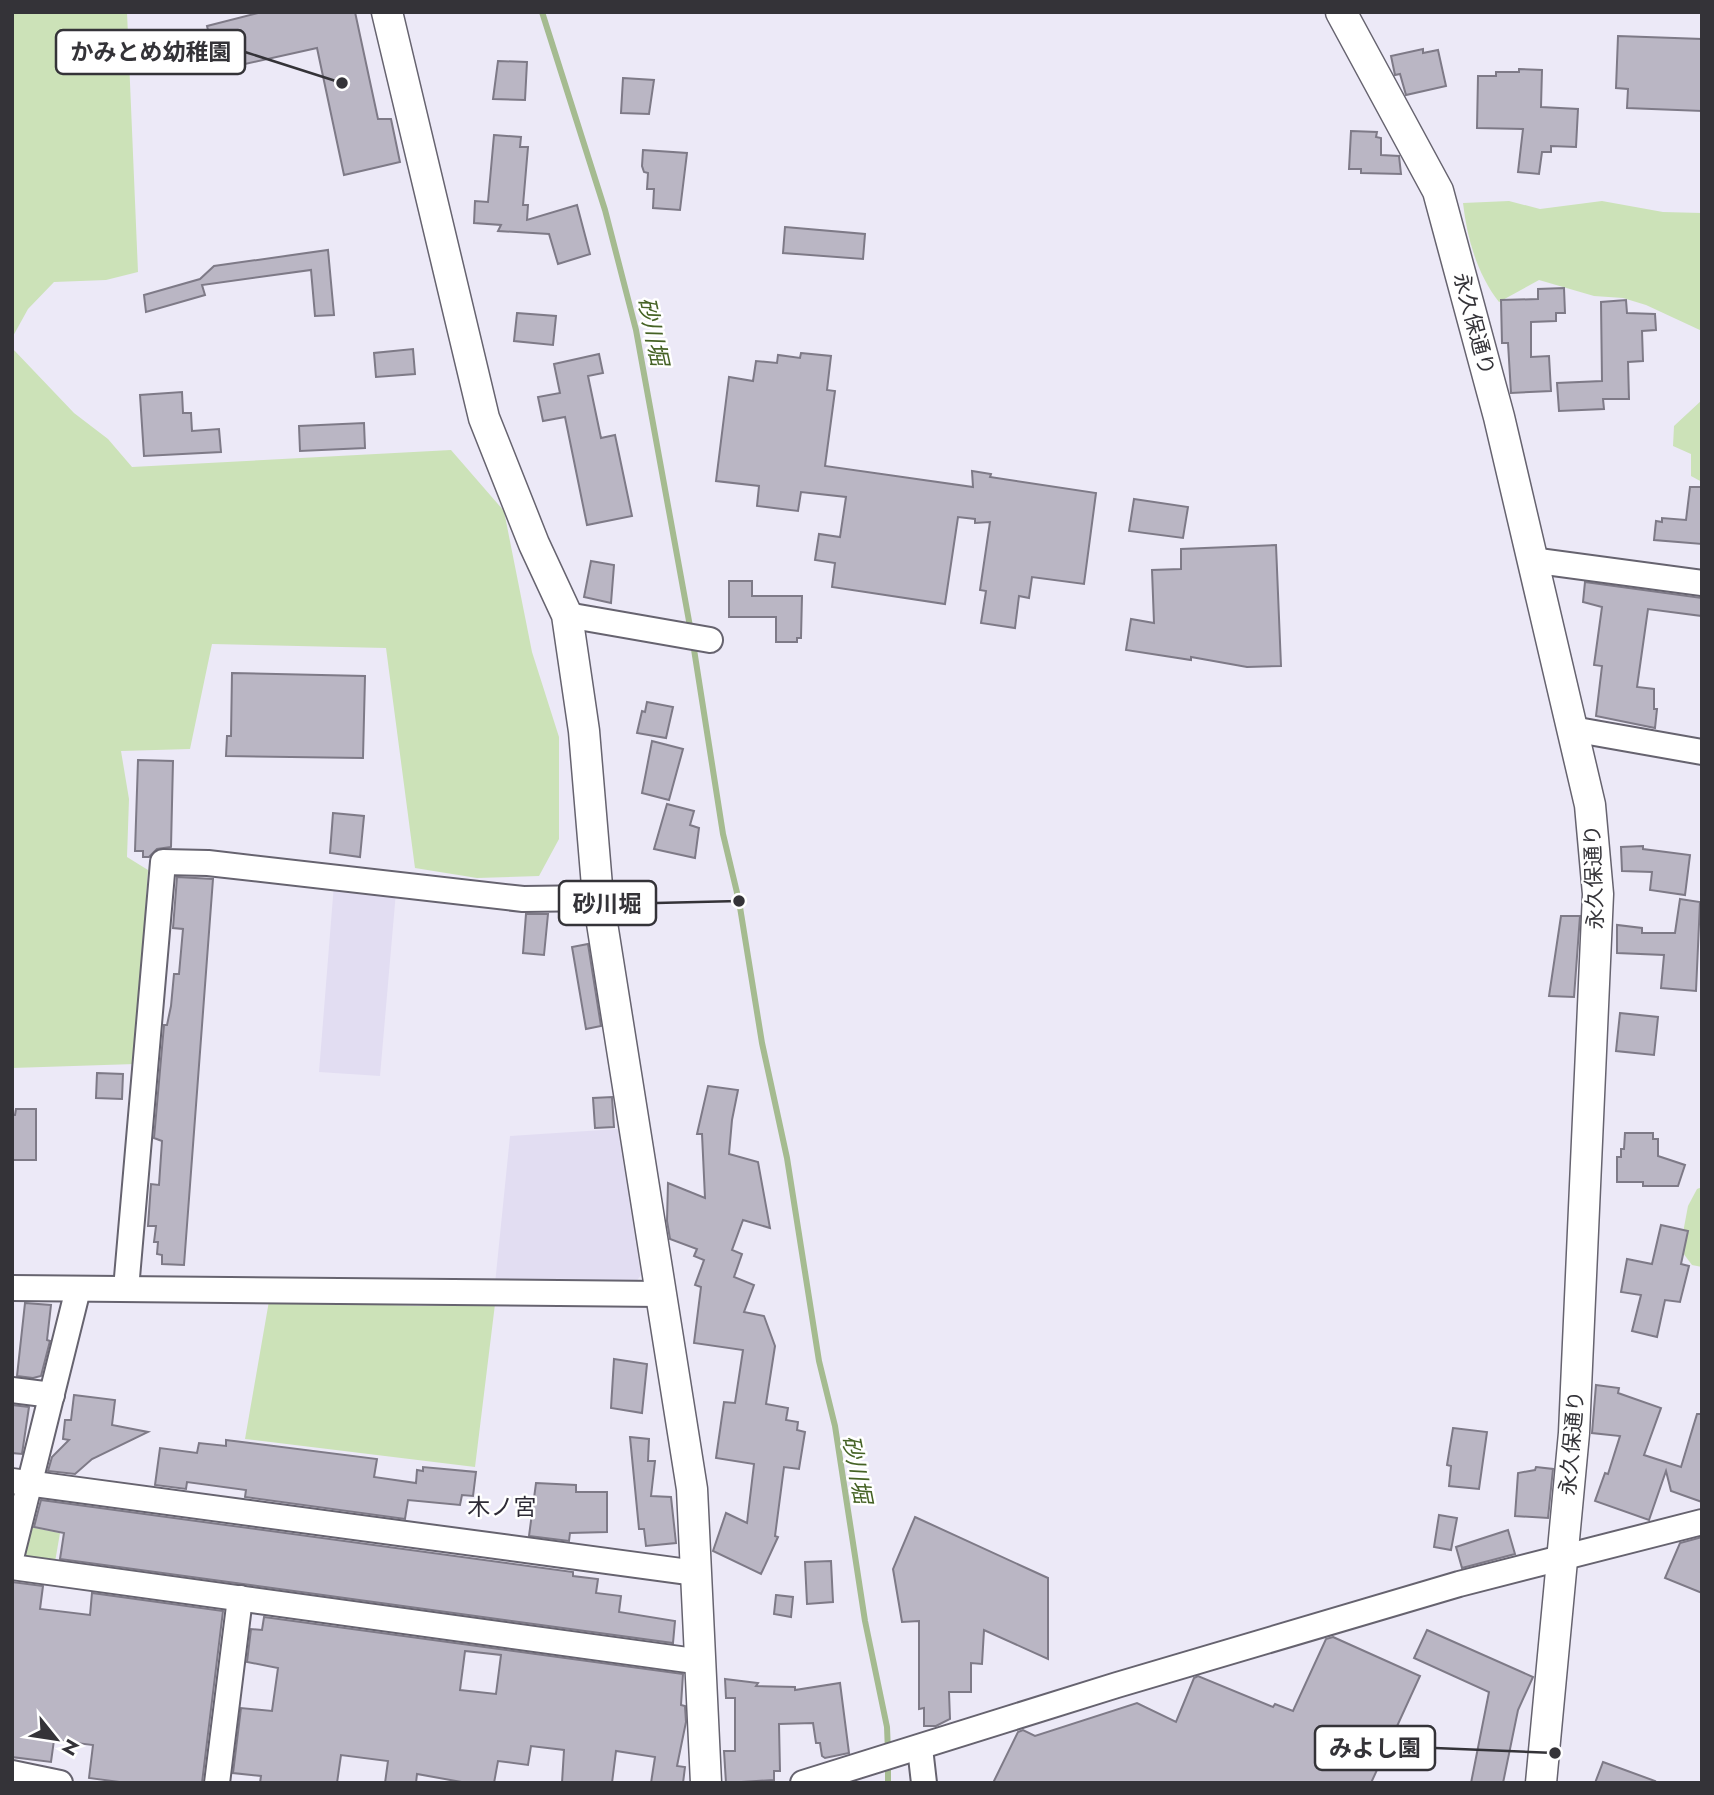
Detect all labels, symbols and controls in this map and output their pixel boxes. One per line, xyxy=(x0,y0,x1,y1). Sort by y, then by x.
callout: かみとめ幼稚園 xyxy=(56,30,245,74)
text: かみとめ幼稚園 xyxy=(71,35,232,69)
street label: 永久保通り xyxy=(1446,269,1502,379)
water label: 砂川堀 xyxy=(629,294,677,371)
street label: 永久保通り xyxy=(1577,824,1611,930)
callout: 砂川堀 xyxy=(559,881,656,925)
text: 砂川堀 xyxy=(573,887,642,921)
street label: 永久保通り xyxy=(1552,1389,1592,1497)
water label: 砂川堀 xyxy=(834,1432,881,1509)
district label: 木ノ宮 xyxy=(468,1490,537,1524)
north arrow xyxy=(21,1704,91,1774)
callout: みよし園 xyxy=(1315,1726,1435,1770)
text: みよし園 xyxy=(1329,1731,1421,1765)
text: N xyxy=(55,1734,86,1761)

